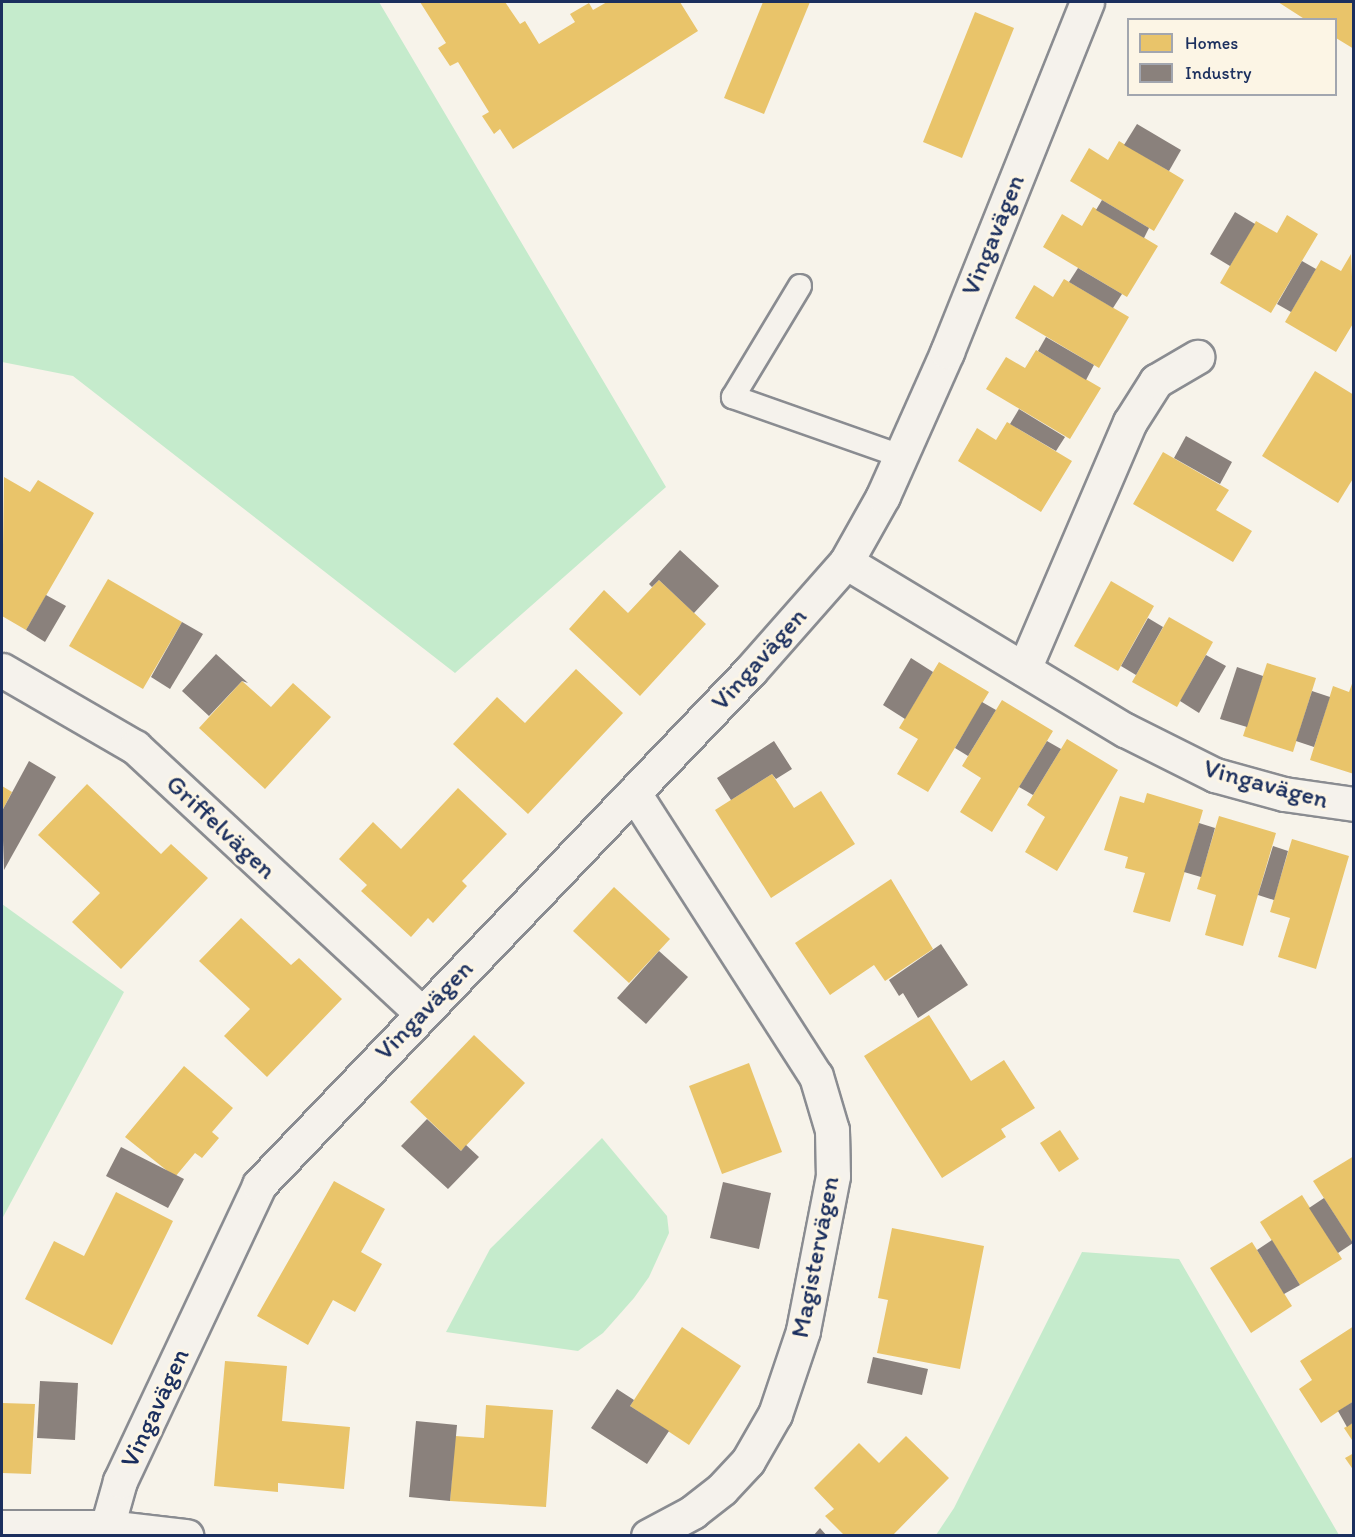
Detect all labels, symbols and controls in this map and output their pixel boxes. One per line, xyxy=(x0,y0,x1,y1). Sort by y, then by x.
legend xyxy=(1127,18,1337,96)
text: Homes xyxy=(1185,32,1238,54)
text: Industry xyxy=(1185,62,1252,84)
street label: Vingavägen xyxy=(955,170,1031,300)
street label: Vingavägen xyxy=(705,601,813,717)
street label: Vingavägen xyxy=(1200,752,1332,816)
street label: Griffelvägen xyxy=(160,768,282,886)
street label: Vingavägen xyxy=(368,953,480,1067)
street label: Magistervägen xyxy=(784,1173,846,1341)
street label: Vingavägen xyxy=(114,1343,196,1473)

